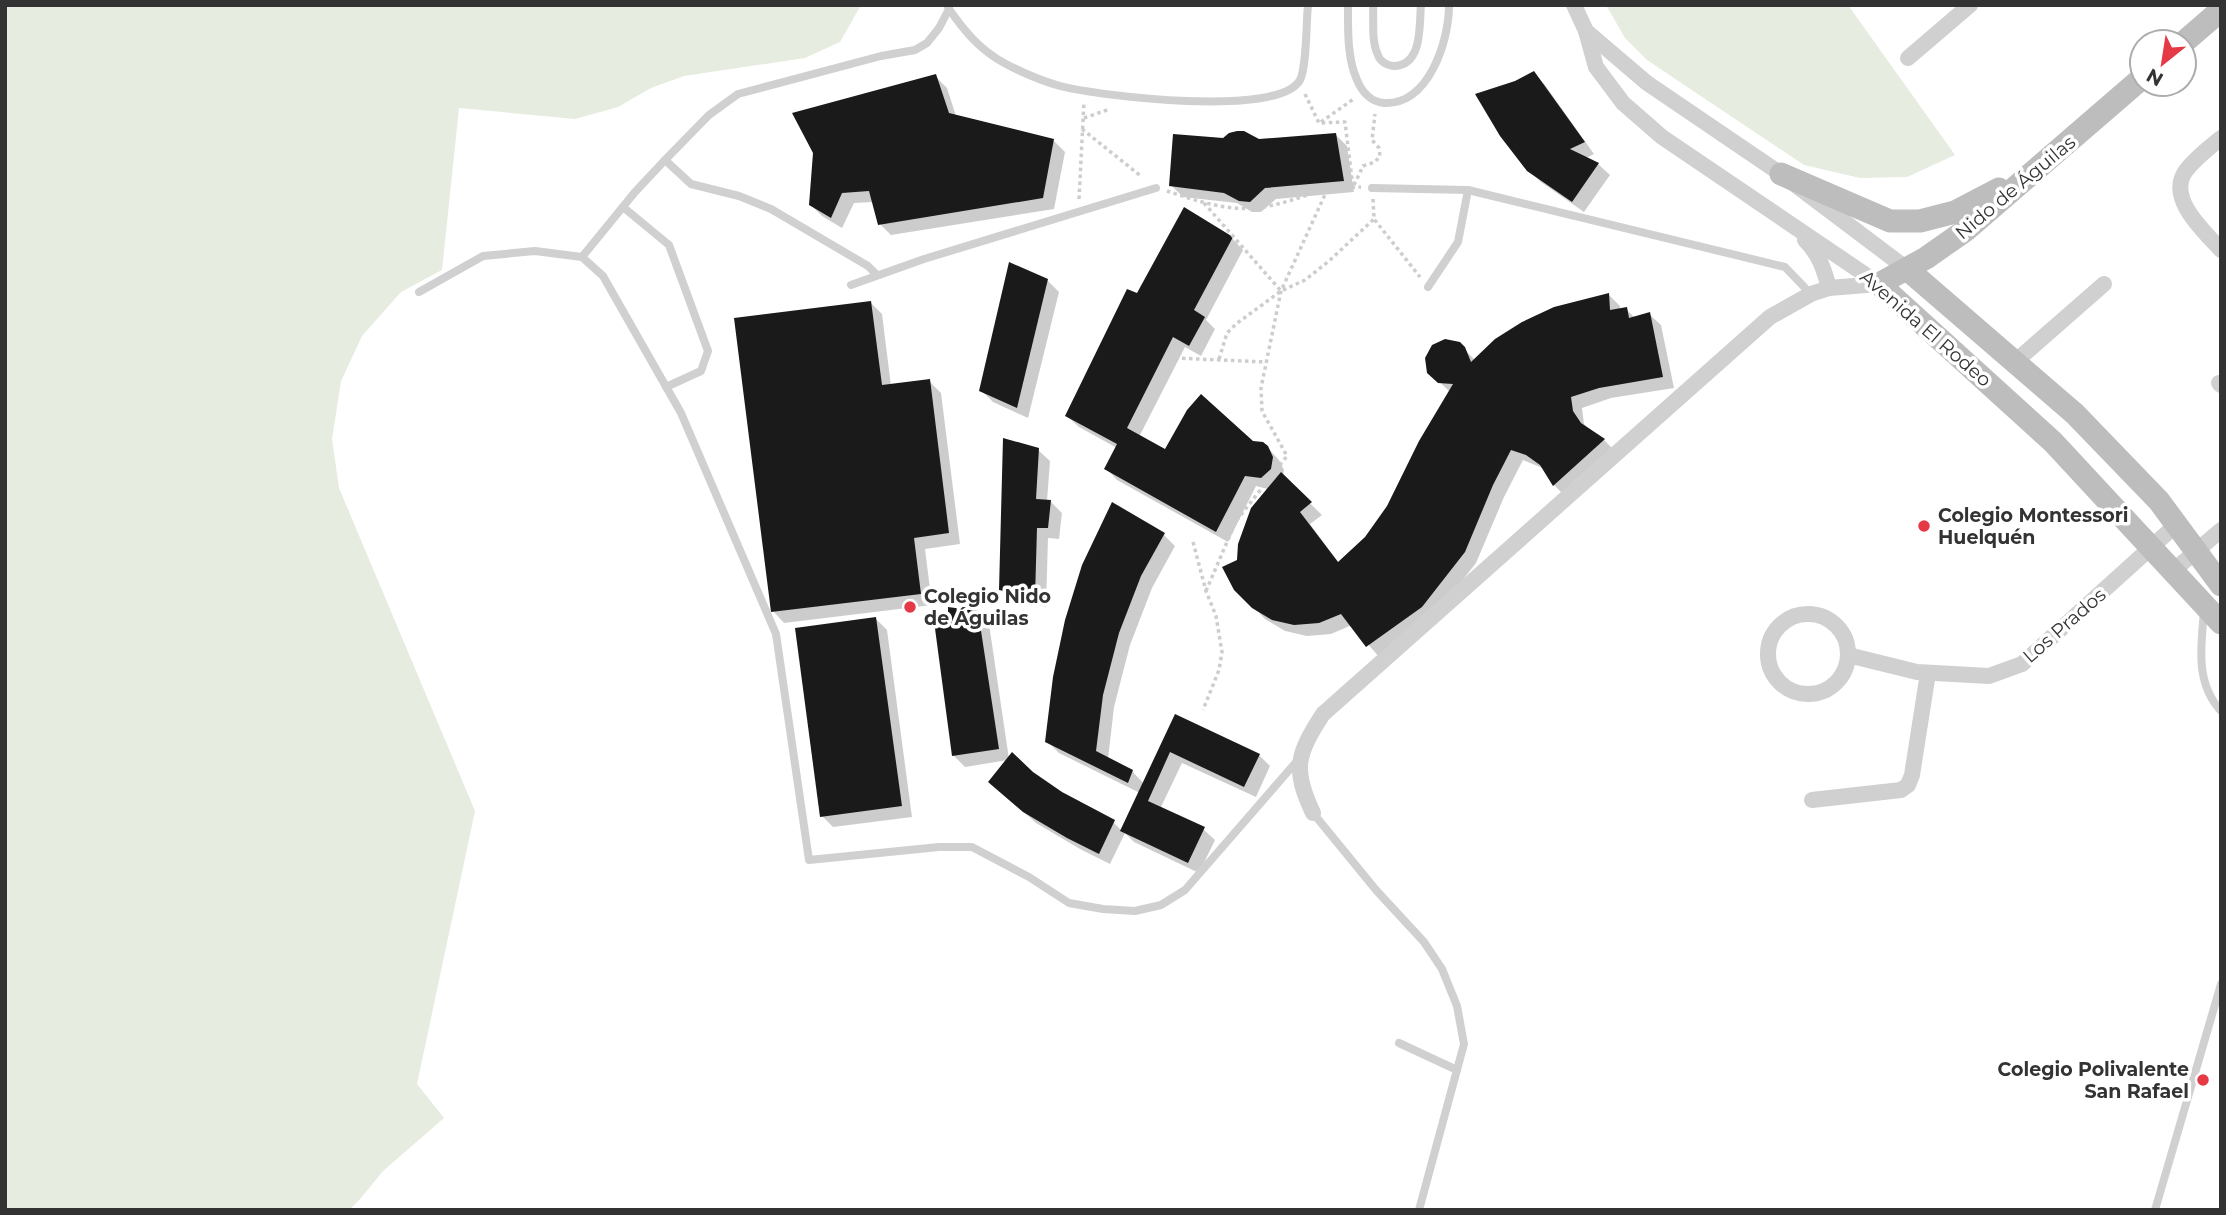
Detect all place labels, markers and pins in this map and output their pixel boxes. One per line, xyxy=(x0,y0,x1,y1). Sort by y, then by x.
place label: Colegio Montessori Huelquén xyxy=(1938,504,2129,549)
marker: Colegio Montessori Huelquén xyxy=(1916,518,1932,534)
place label: Colegio Nido de Águilas xyxy=(924,585,1051,630)
marker: Colegio Nido de Águilas xyxy=(902,599,918,615)
place label: Colegio Polivalente San Rafael xyxy=(1998,1058,2189,1103)
marker: Colegio Polivalente San Rafael xyxy=(2195,1072,2211,1088)

